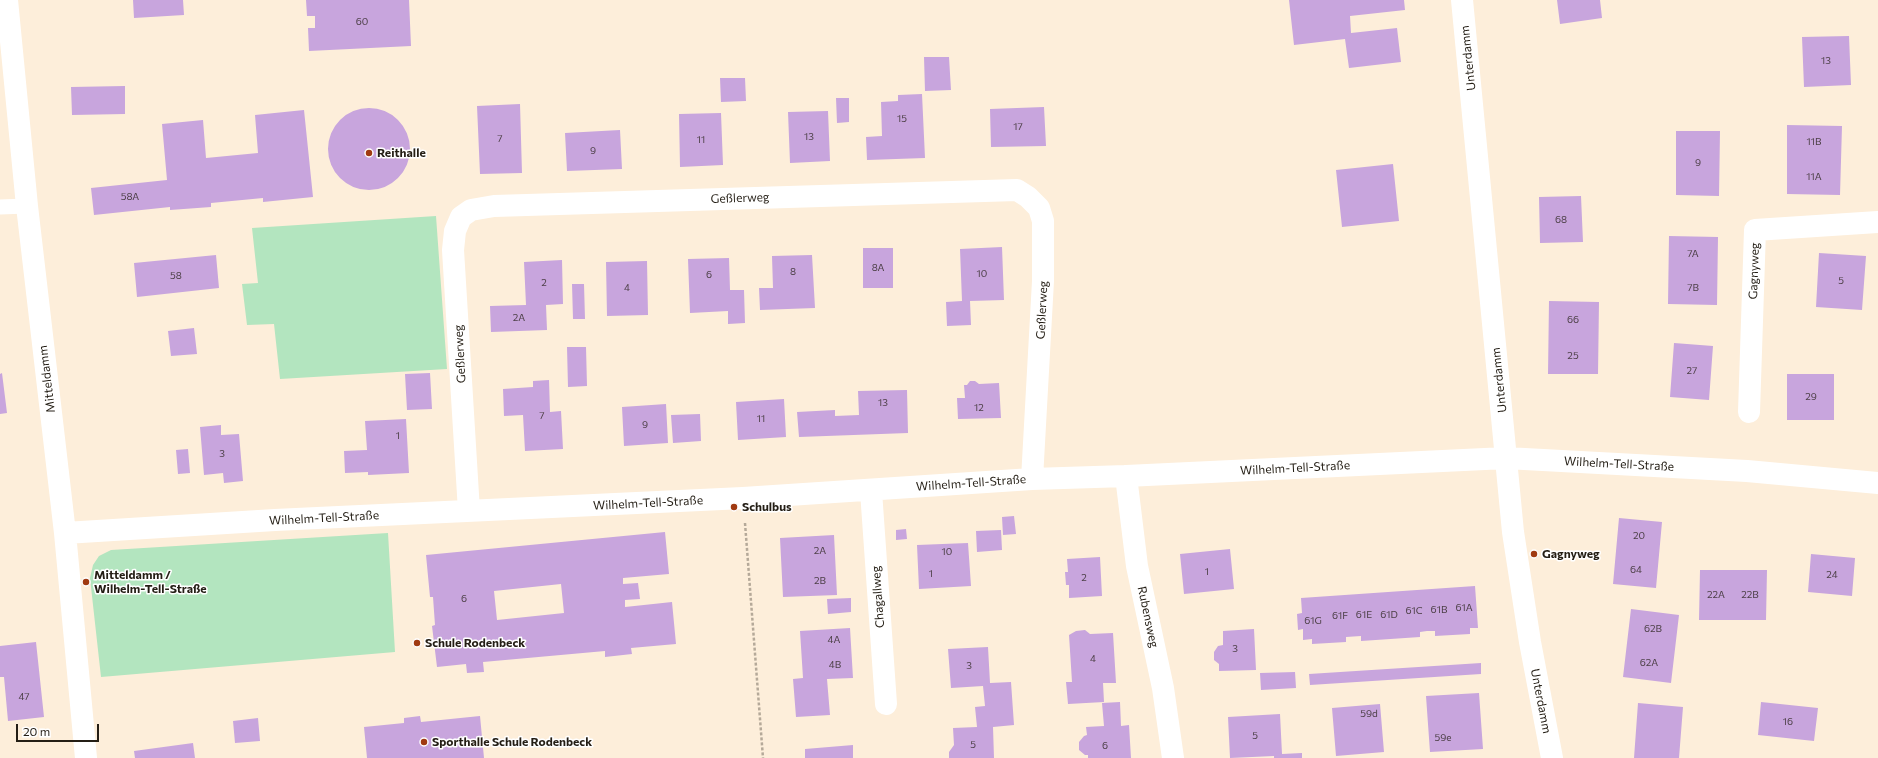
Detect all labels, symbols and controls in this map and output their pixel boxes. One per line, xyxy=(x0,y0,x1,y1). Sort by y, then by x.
house number: 60 xyxy=(356,16,368,28)
street label: Unterdamm xyxy=(1457,25,1479,91)
house number: 13 xyxy=(1821,55,1831,67)
house number: 15 xyxy=(897,113,907,125)
house number: 17 xyxy=(1013,121,1023,133)
house number: 13 xyxy=(804,131,814,143)
house number: 7 xyxy=(497,133,503,145)
house number: 11 xyxy=(697,134,705,146)
house number: 11B xyxy=(1806,136,1822,148)
house number: 9 xyxy=(590,145,596,157)
place label: Reithalle xyxy=(377,146,426,160)
marker: Reithalle xyxy=(364,148,374,158)
house number: 9 xyxy=(1695,157,1701,169)
house number: 11A xyxy=(1806,171,1822,183)
street label: Geßlerweg xyxy=(710,190,770,206)
house number: 58A xyxy=(121,191,139,203)
house number: 68 xyxy=(1555,214,1567,226)
street label: Gagnyweg xyxy=(1746,242,1762,300)
house number: 7A xyxy=(1687,248,1699,260)
house number: 8A xyxy=(872,262,884,274)
house number: 8 xyxy=(790,266,796,278)
house number: 10 xyxy=(977,268,987,280)
house number: 6 xyxy=(706,269,712,281)
house number: 58 xyxy=(170,270,182,282)
house number: 5 xyxy=(1838,275,1844,287)
house number: 2 xyxy=(541,277,547,289)
street label: Geßlerweg xyxy=(1033,280,1051,340)
house number: 4 xyxy=(624,282,630,294)
house number: 7B xyxy=(1687,282,1699,294)
house number: 2A xyxy=(513,312,525,324)
house number: 66 xyxy=(1567,314,1579,326)
street label: Geßlerweg xyxy=(451,324,469,384)
street label: Mitteldamm xyxy=(36,344,58,414)
street label: Unterdamm xyxy=(1488,347,1510,413)
house number: 25 xyxy=(1567,350,1579,362)
house number: 27 xyxy=(1687,365,1697,377)
house number: 29 xyxy=(1805,391,1817,403)
house number: 13 xyxy=(878,397,888,409)
house number: 12 xyxy=(974,402,984,414)
house number: 7 xyxy=(539,410,545,422)
house number: 11 xyxy=(757,413,765,425)
house number: 9 xyxy=(642,419,648,431)
house number: 1 xyxy=(396,430,400,442)
house number: 3 xyxy=(219,448,225,460)
street label: Wilhelm-Tell-Straße xyxy=(1564,454,1674,474)
street label: Wilhelm-Tell-Straße xyxy=(1240,458,1350,478)
street label: Wilhelm-Tell-Straße xyxy=(916,472,1026,494)
street label: Wilhelm-Tell-Straße xyxy=(593,493,703,513)
place label: Schulbus xyxy=(742,500,792,514)
marker: Schulbus xyxy=(729,502,739,512)
street label: Wilhelm-Tell-Straße xyxy=(269,508,379,528)
house number: 20 xyxy=(1633,530,1645,542)
house number: 2A xyxy=(814,545,826,557)
house number: 10 xyxy=(942,546,952,558)
place label: Gagnyweg xyxy=(1542,547,1600,561)
marker: Gagnyweg xyxy=(1529,549,1539,559)
house number: 64 xyxy=(1630,564,1642,576)
street label: Chagallweg xyxy=(869,565,887,629)
house number: 1 xyxy=(1205,566,1209,578)
place label: Mitteldamm / Wilhelm-Tell-Straße xyxy=(94,568,207,596)
house number: 1 xyxy=(929,568,933,580)
house number: 24 xyxy=(1826,569,1838,581)
house number: 2 xyxy=(1081,572,1087,584)
house number: 2B xyxy=(814,575,826,587)
marker: Mitteldamm / Wilhelm-Tell-Straße xyxy=(81,577,91,587)
street label: Rubensweg xyxy=(1134,585,1162,649)
house number: 22A xyxy=(1707,589,1725,601)
house number: 22B xyxy=(1741,589,1759,601)
house number: 6 xyxy=(461,593,467,605)
house number: 61A xyxy=(1455,602,1473,614)
house number: 61B xyxy=(1431,604,1447,616)
house number: 61C xyxy=(1405,605,1423,617)
house number: 61E xyxy=(1356,609,1372,621)
house number: 61D xyxy=(1380,609,1398,621)
house number: 61F xyxy=(1332,610,1348,622)
house number: 61G xyxy=(1304,615,1322,627)
house number: 62B xyxy=(1644,623,1662,635)
house number: 4A xyxy=(828,634,840,646)
place label: Schule Rodenbeck xyxy=(425,636,525,650)
marker: Schule Rodenbeck xyxy=(412,638,422,648)
house number: 3 xyxy=(1232,643,1238,655)
house number: 4 xyxy=(1090,653,1096,665)
house number: 62A xyxy=(1640,657,1658,669)
house number: 4B xyxy=(829,659,841,671)
house number: 3 xyxy=(966,660,972,672)
street label: Unterdamm xyxy=(1528,667,1554,735)
house number: 47 xyxy=(18,691,30,703)
house number: 59d xyxy=(1360,708,1378,720)
scale bar xyxy=(18,716,101,742)
house number: 16 xyxy=(1783,716,1793,728)
text: 20 m xyxy=(23,724,50,738)
house number: 5 xyxy=(1252,730,1258,742)
house number: 59e xyxy=(1434,732,1452,744)
place label: Sporthalle Schule Rodenbeck xyxy=(432,735,592,749)
marker: Sporthalle Schule Rodenbeck xyxy=(419,737,429,747)
house number: 5 xyxy=(970,739,976,751)
house number: 6 xyxy=(1102,740,1108,752)

